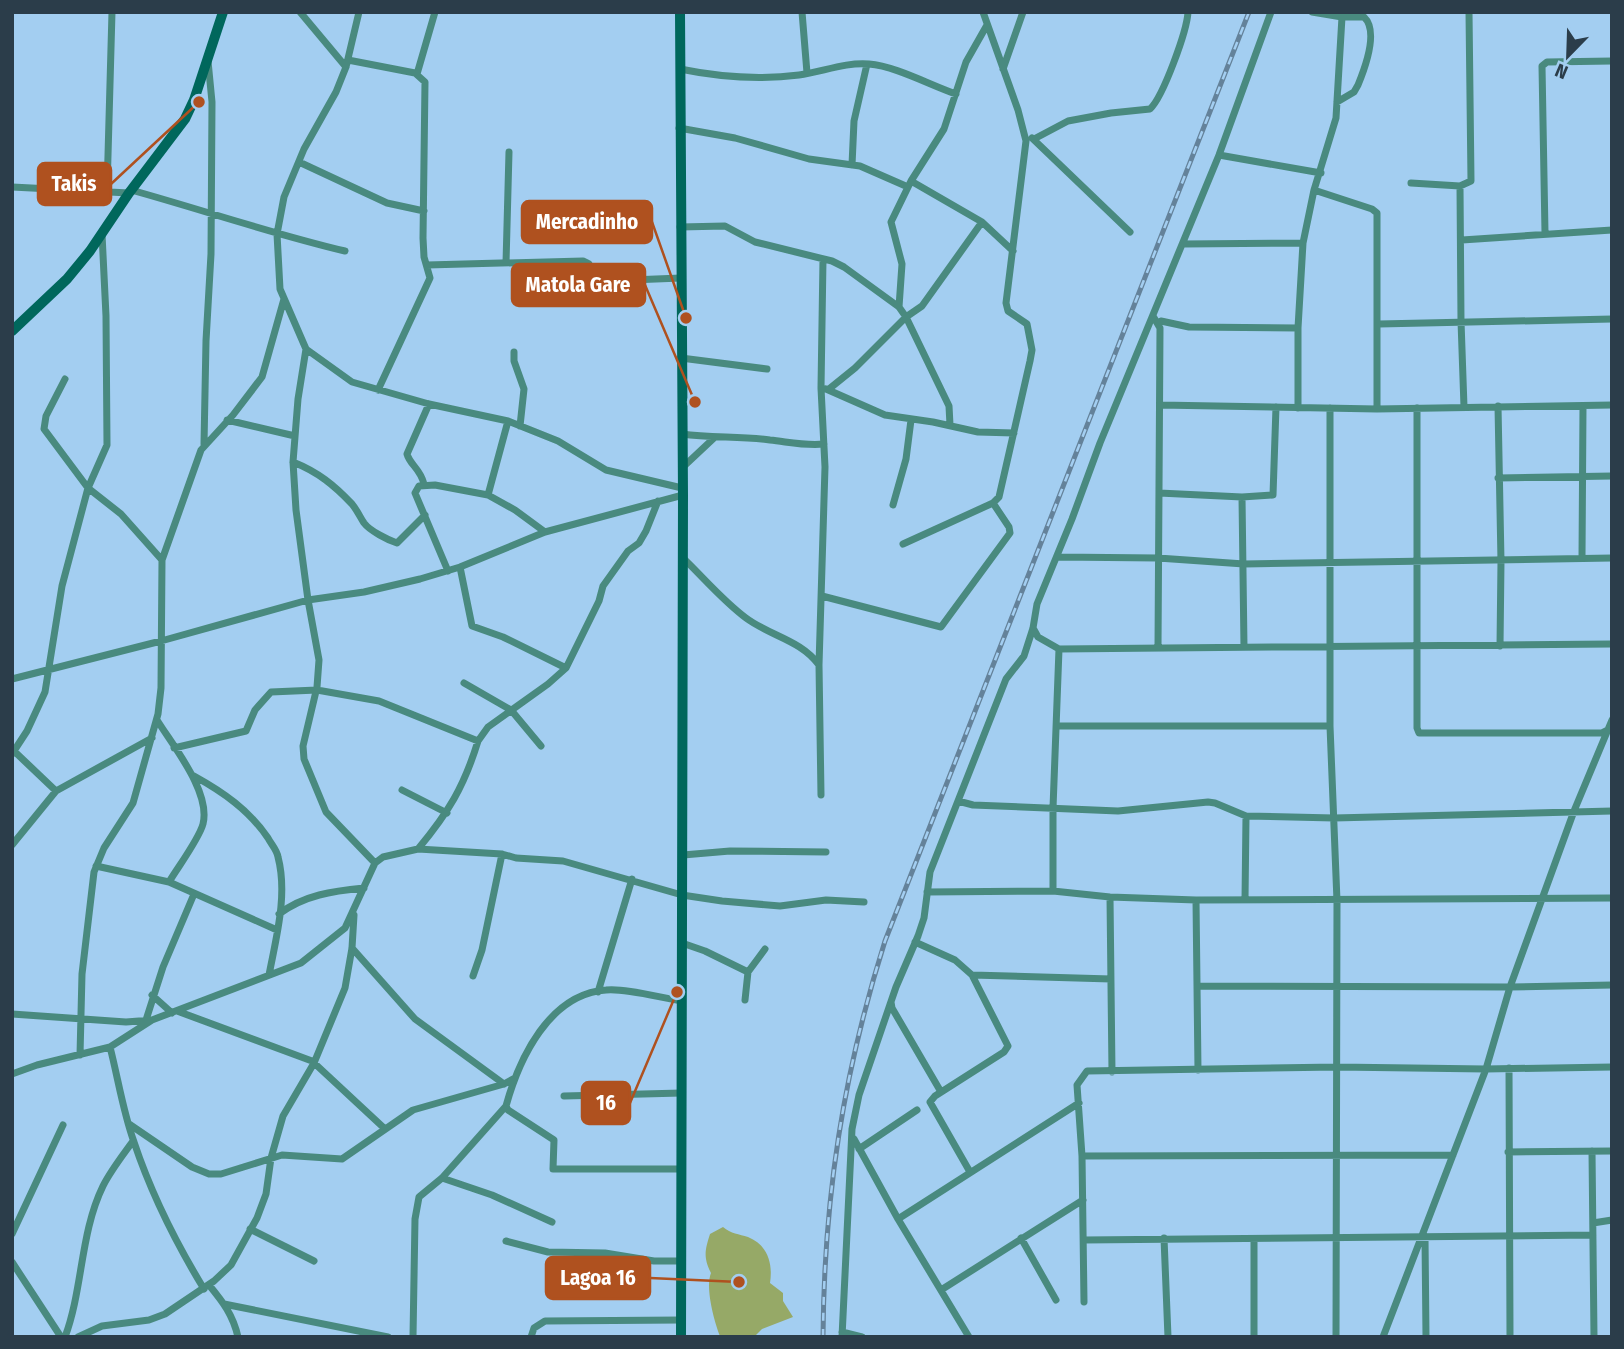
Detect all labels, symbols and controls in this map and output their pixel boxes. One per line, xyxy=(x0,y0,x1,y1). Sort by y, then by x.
north arrow xyxy=(1533,21,1603,91)
text: N xyxy=(1552,58,1571,84)
callout: Takis xyxy=(38,163,111,205)
text: Takis xyxy=(51,171,97,197)
callout: Mercadinho xyxy=(522,201,652,243)
text: Mercadinho xyxy=(536,209,638,235)
callout: Matola Gare xyxy=(512,264,645,306)
text: Matola Gare xyxy=(526,272,631,298)
callout: 16 xyxy=(582,1082,630,1124)
text: 16 xyxy=(596,1090,616,1116)
callout: Lagoa 16 xyxy=(546,1257,650,1299)
text: Lagoa 16 xyxy=(560,1265,636,1291)

